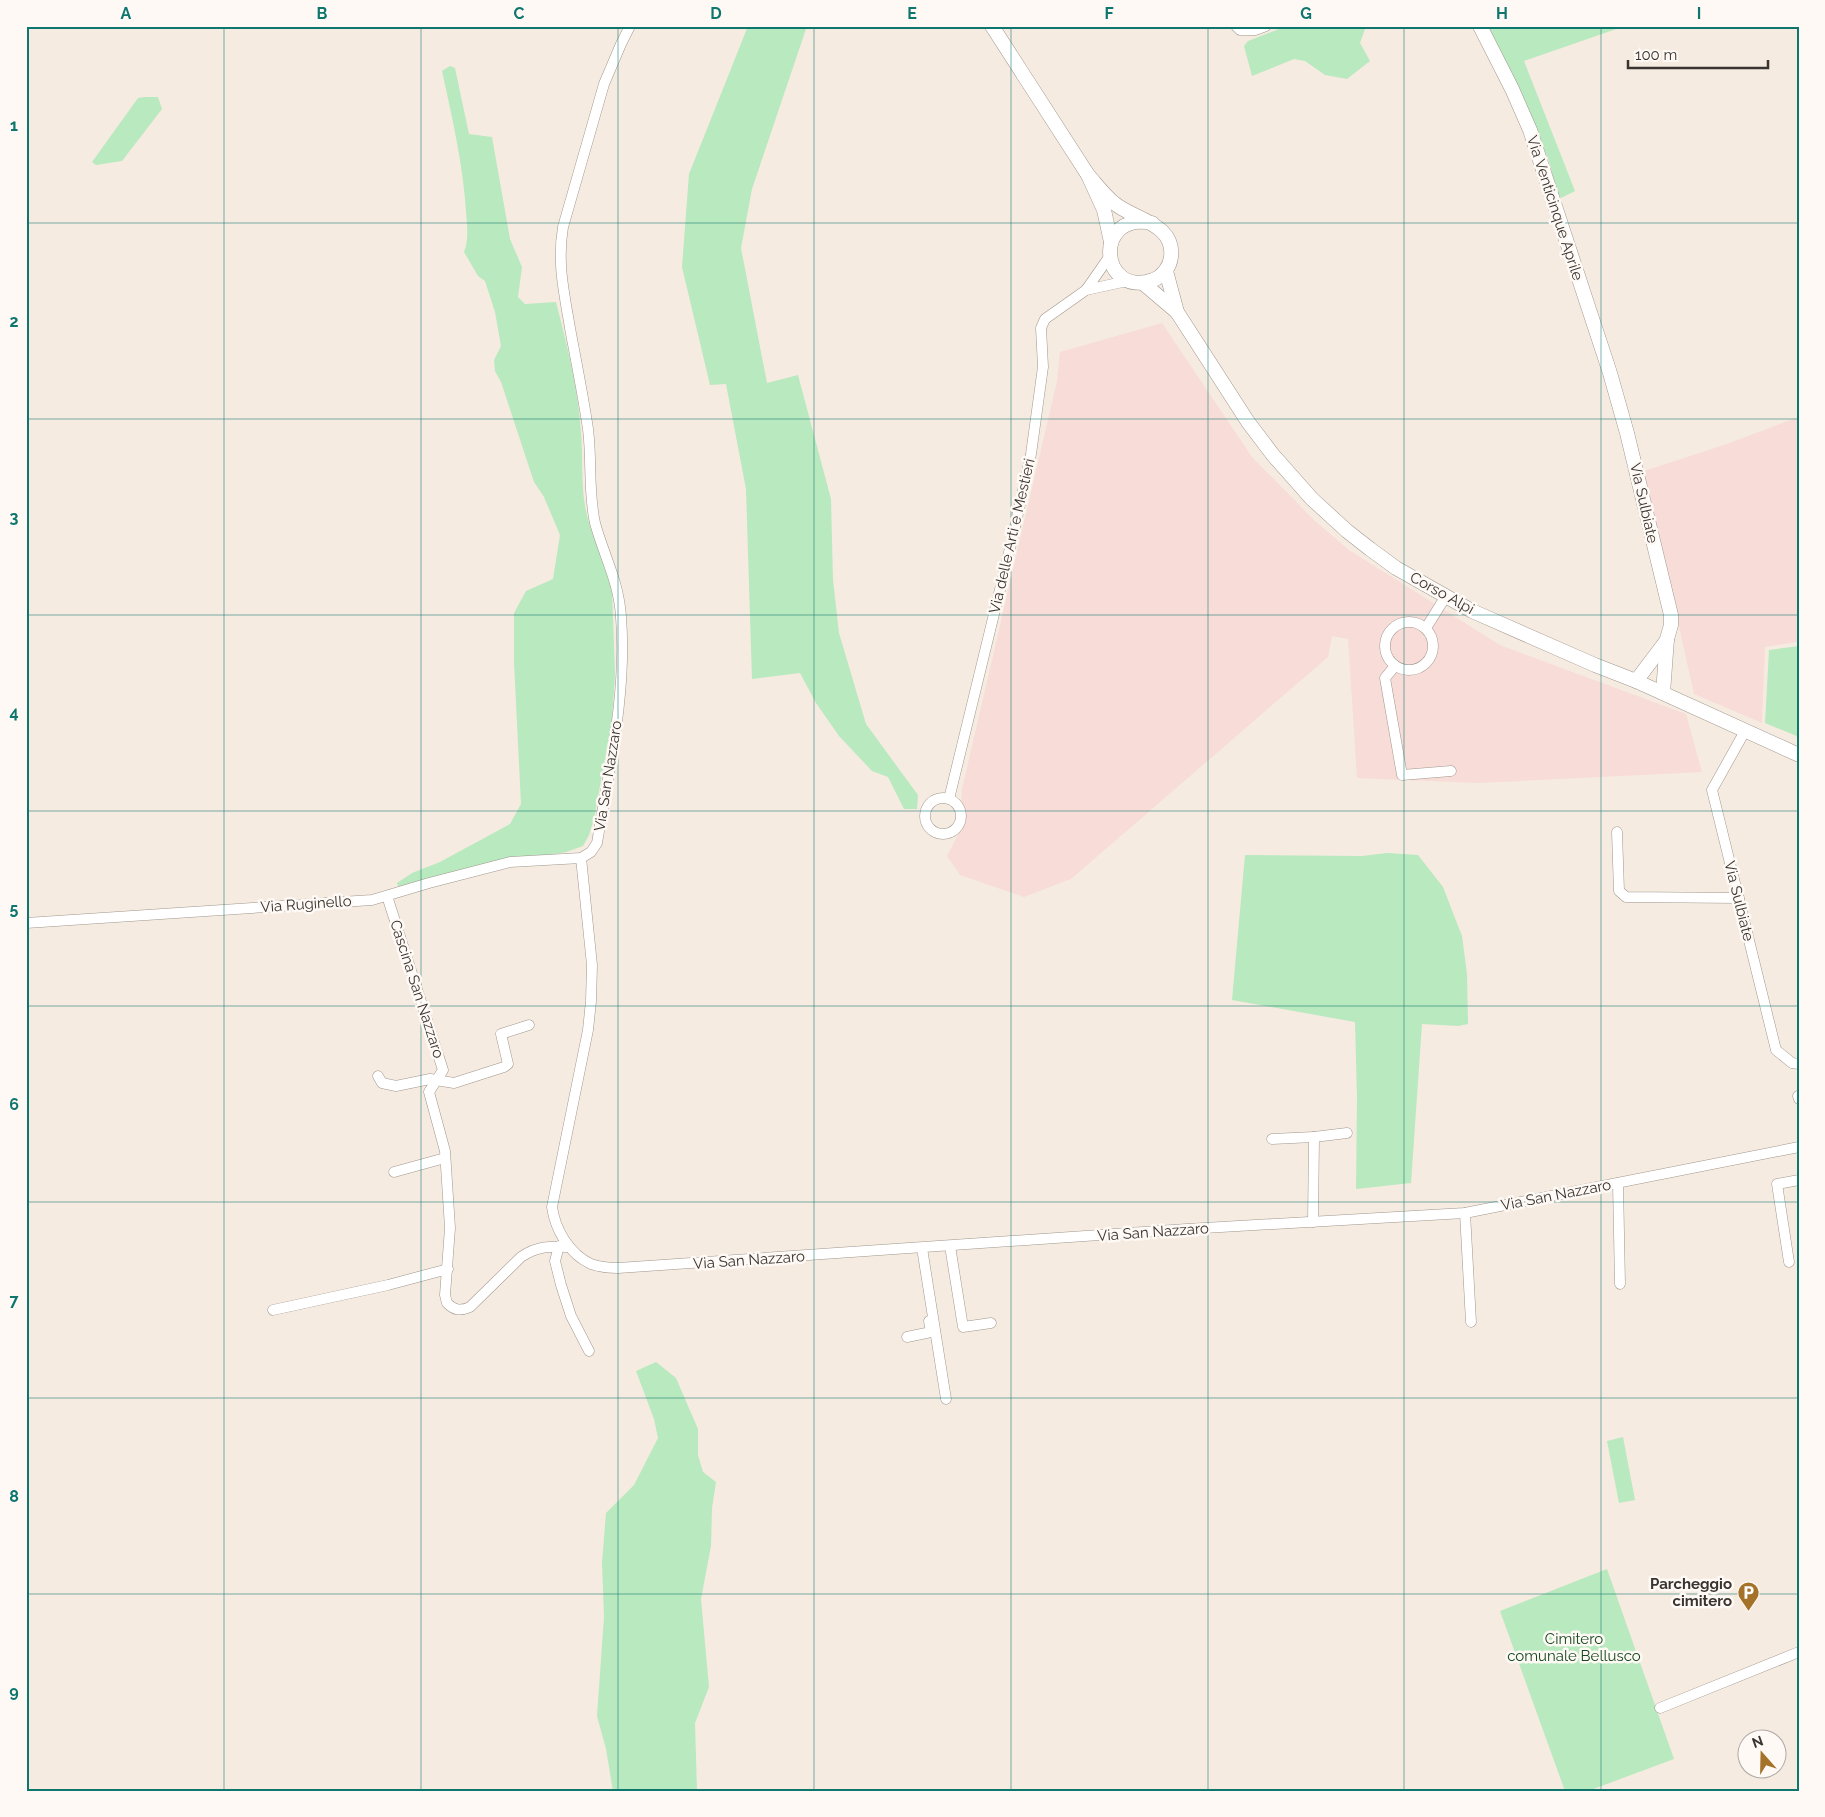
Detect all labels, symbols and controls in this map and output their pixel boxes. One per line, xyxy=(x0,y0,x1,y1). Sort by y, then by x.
text: A xyxy=(121,4,132,23)
text: B xyxy=(317,4,328,23)
text: C xyxy=(514,4,525,23)
text: D xyxy=(710,4,722,23)
text: E xyxy=(907,4,917,23)
text: F xyxy=(1104,4,1114,23)
text: G xyxy=(1300,4,1312,23)
text: H xyxy=(1496,4,1508,23)
text: I xyxy=(1697,4,1701,23)
scale bar xyxy=(1628,38,1768,70)
text: 100 m xyxy=(1635,46,1677,64)
text: 1 xyxy=(10,116,18,135)
street label: Via Venticinque Aprile xyxy=(1523,133,1587,283)
text: 2 xyxy=(9,312,19,331)
street label: Via delle Arti e Mestieri xyxy=(985,457,1039,615)
street label: Via Sulbiate xyxy=(1626,461,1662,545)
text: 3 xyxy=(10,508,19,527)
street label: Corso Alpi xyxy=(1407,568,1477,618)
text: 4 xyxy=(9,703,19,722)
street label: Via San Nazzaro xyxy=(590,719,626,833)
street label: Via Sulbiate xyxy=(1720,859,1758,943)
street label: Via Ruginello xyxy=(260,892,352,916)
text: 5 xyxy=(10,899,19,918)
street label: Cascina San Nazzaro xyxy=(386,918,448,1061)
text: 6 xyxy=(9,1095,19,1114)
street label: Via San Nazzaro xyxy=(1499,1175,1613,1215)
street label: Via San Nazzaro xyxy=(1097,1219,1209,1245)
street label: Via San Nazzaro xyxy=(693,1247,805,1273)
text: 7 xyxy=(10,1291,19,1310)
text: 8 xyxy=(9,1487,19,1506)
place label: Parcheggio cimitero xyxy=(1650,1575,1732,1610)
parking icon: Parcheggio cimitero xyxy=(1736,1581,1760,1612)
park label: Cimitero comunale Bellusco xyxy=(1507,1630,1641,1665)
text: 9 xyxy=(9,1682,19,1701)
north arrow xyxy=(1738,1730,1788,1780)
text: N xyxy=(1750,1732,1765,1751)

